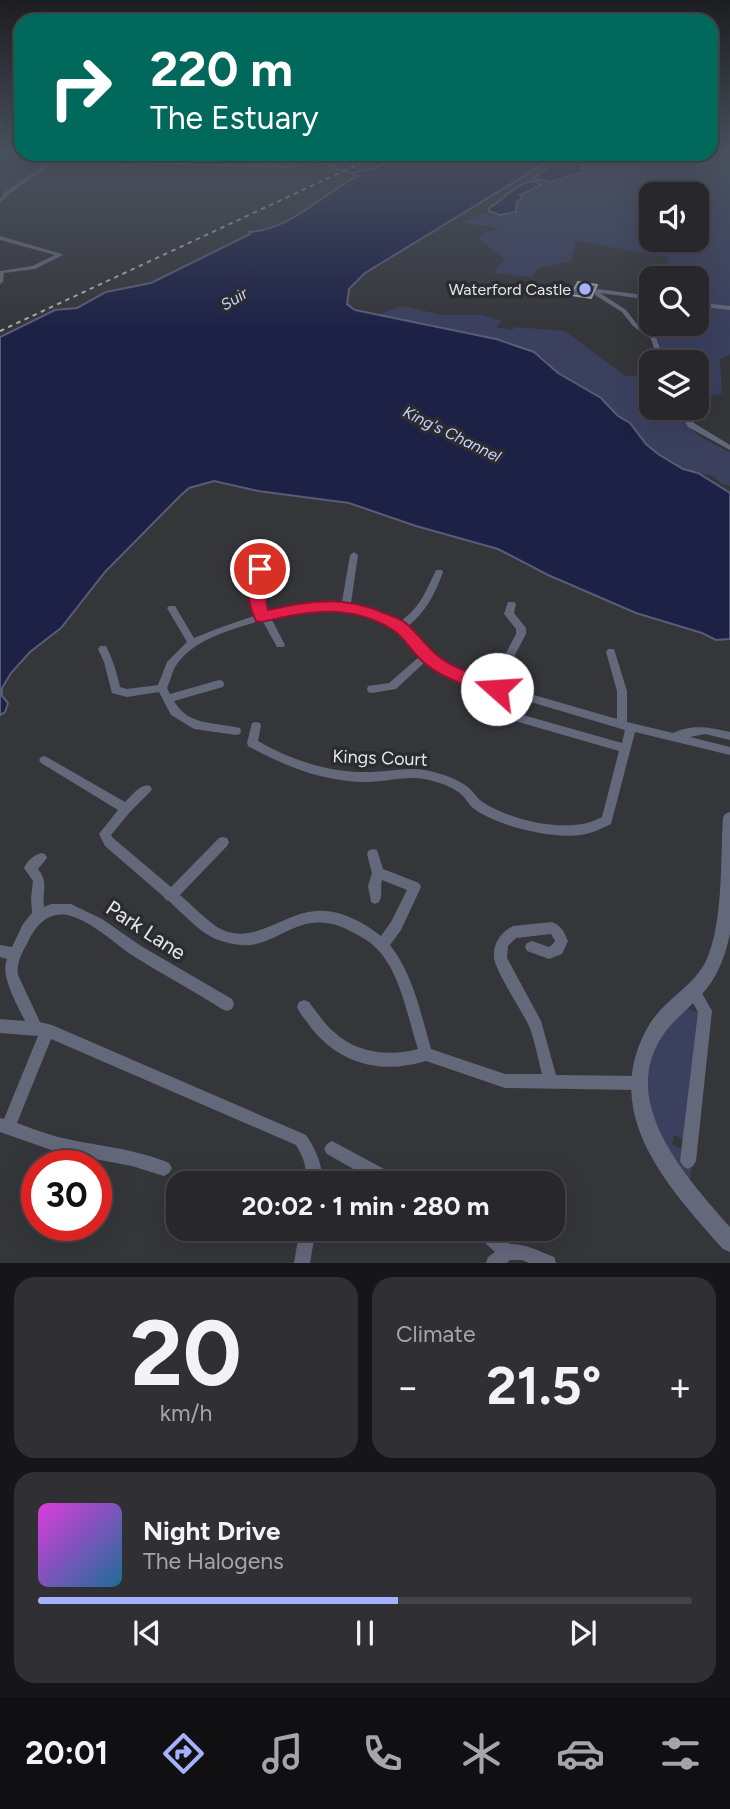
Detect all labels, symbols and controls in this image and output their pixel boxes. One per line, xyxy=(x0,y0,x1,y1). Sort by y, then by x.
text: 220 m xyxy=(150,39,293,98)
icon: right xyxy=(35,42,126,133)
text: The Estuary xyxy=(150,99,319,137)
map controls xyxy=(639,182,709,420)
button: sound xyxy=(639,182,709,252)
button: search xyxy=(639,266,709,336)
place label: Waterford Castle xyxy=(449,280,571,299)
marker: Waterford Castle xyxy=(577,281,593,297)
water label: Suir xyxy=(217,283,251,314)
button: layers xyxy=(639,350,709,420)
water label: King's Channel xyxy=(400,402,504,466)
pin xyxy=(230,539,290,599)
icon: arrive xyxy=(241,550,279,588)
position arrow xyxy=(460,652,534,726)
street label: Kings Court xyxy=(332,745,428,771)
street label: Park Lane xyxy=(101,895,191,965)
speed limit sign: 30 xyxy=(21,1150,112,1241)
text: 20:02 · 1 min · 280 m xyxy=(242,1190,490,1222)
text: 20 xyxy=(130,1299,242,1408)
text: Climate xyxy=(396,1320,475,1348)
text: 21.5° xyxy=(487,1355,601,1417)
text: − xyxy=(396,1364,420,1410)
text: + xyxy=(668,1364,692,1410)
text: km/h xyxy=(160,1399,212,1427)
text: Night Drive xyxy=(143,1515,280,1547)
text: The Halogens xyxy=(143,1547,284,1575)
icon: previous xyxy=(128,1614,166,1652)
icon: pause xyxy=(346,1614,384,1652)
icon: next xyxy=(564,1614,602,1652)
icon: directions xyxy=(159,1729,208,1778)
icon: music xyxy=(258,1729,307,1778)
icon: phone xyxy=(358,1729,407,1778)
icon: climate xyxy=(457,1729,506,1778)
icon: car xyxy=(556,1729,605,1778)
icon: filters xyxy=(656,1729,705,1778)
text: 20:01 xyxy=(25,1734,108,1772)

